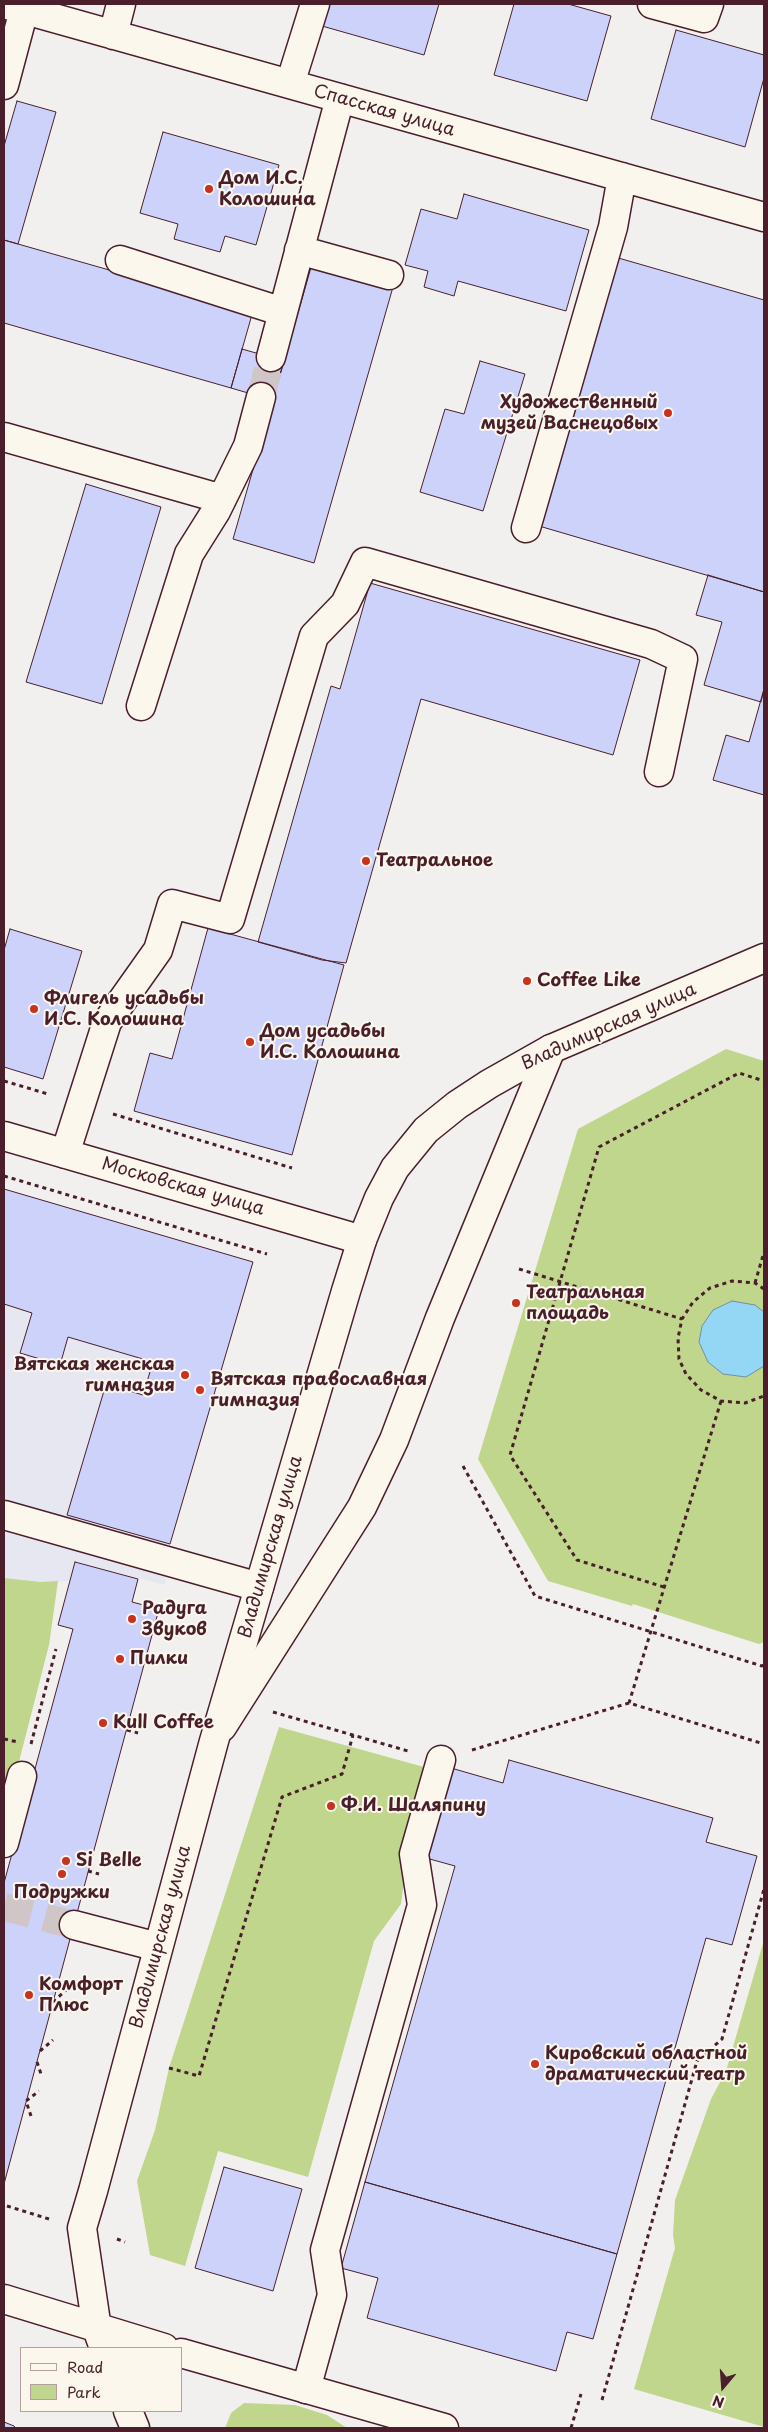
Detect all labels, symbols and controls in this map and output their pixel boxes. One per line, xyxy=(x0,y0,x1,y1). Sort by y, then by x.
street label: Спасская улица xyxy=(311,80,457,142)
place label: Дом И.С. Колошина xyxy=(219,168,316,210)
marker: Дом И.С. Колошина xyxy=(203,183,215,195)
place label: Художественный музей Васнецовых xyxy=(481,392,658,434)
marker: Художественный музей Васнецовых xyxy=(662,407,674,419)
place label: Театральное xyxy=(376,850,493,872)
marker: Театральное xyxy=(360,855,372,867)
place label: Coffee Like xyxy=(537,970,641,992)
marker: Coffee Like xyxy=(521,975,533,987)
street label: Владимирская улица xyxy=(518,979,700,1075)
place label: Флигель усадьбы И.С. Колошина xyxy=(44,988,204,1030)
marker: Флигель усадьбы И.С. Колошина xyxy=(28,1003,40,1015)
place label: Дом усадьбы И.С. Колошина xyxy=(260,1021,400,1064)
marker: Дом усадьбы И.С. Колошина xyxy=(244,1036,256,1048)
street label: Московская улица xyxy=(99,1153,267,1221)
place label: Театральная площадь xyxy=(526,1282,645,1325)
marker: Театральная площадь xyxy=(510,1297,522,1309)
place label: Вятская женская гимназия xyxy=(14,1354,175,1396)
marker: Вятская женская гимназия xyxy=(179,1369,191,1381)
place label: Вятская православная гимназия xyxy=(210,1369,427,1412)
marker: Вятская православная гимназия xyxy=(194,1384,206,1396)
street label: Владимирская улица xyxy=(235,1453,307,1641)
place label: Радуга Звуков xyxy=(142,1598,207,1640)
marker: Радуга Звуков xyxy=(126,1613,138,1625)
place label: Пилки xyxy=(130,1648,188,1670)
marker: Пилки xyxy=(114,1653,126,1665)
place label: Kull Coffee xyxy=(113,1712,214,1734)
marker: Kull Coffee xyxy=(97,1717,109,1729)
place label: Ф.И. Шаляпину xyxy=(341,1795,486,1817)
marker: Ф.И. Шаляпину xyxy=(325,1800,337,1812)
street label: Владимирская улица xyxy=(126,1843,196,2031)
place label: Si Belle xyxy=(76,1850,142,1872)
marker: Si Belle xyxy=(60,1855,72,1867)
marker: Подружки xyxy=(56,1868,68,1880)
place label: Подружки xyxy=(14,1882,110,1904)
place label: Комфорт Плюс xyxy=(39,1974,123,2016)
marker: Комфорт Плюс xyxy=(23,1989,35,2001)
place label: Кировский областной драматический театр xyxy=(545,2043,748,2086)
marker: Кировский областной драматический театр xyxy=(529,2058,541,2070)
legend xyxy=(20,2347,182,2412)
text: Road xyxy=(67,2355,103,2378)
north arrow xyxy=(698,2362,748,2412)
text: Park xyxy=(67,2380,101,2403)
text: N xyxy=(710,2390,727,2413)

